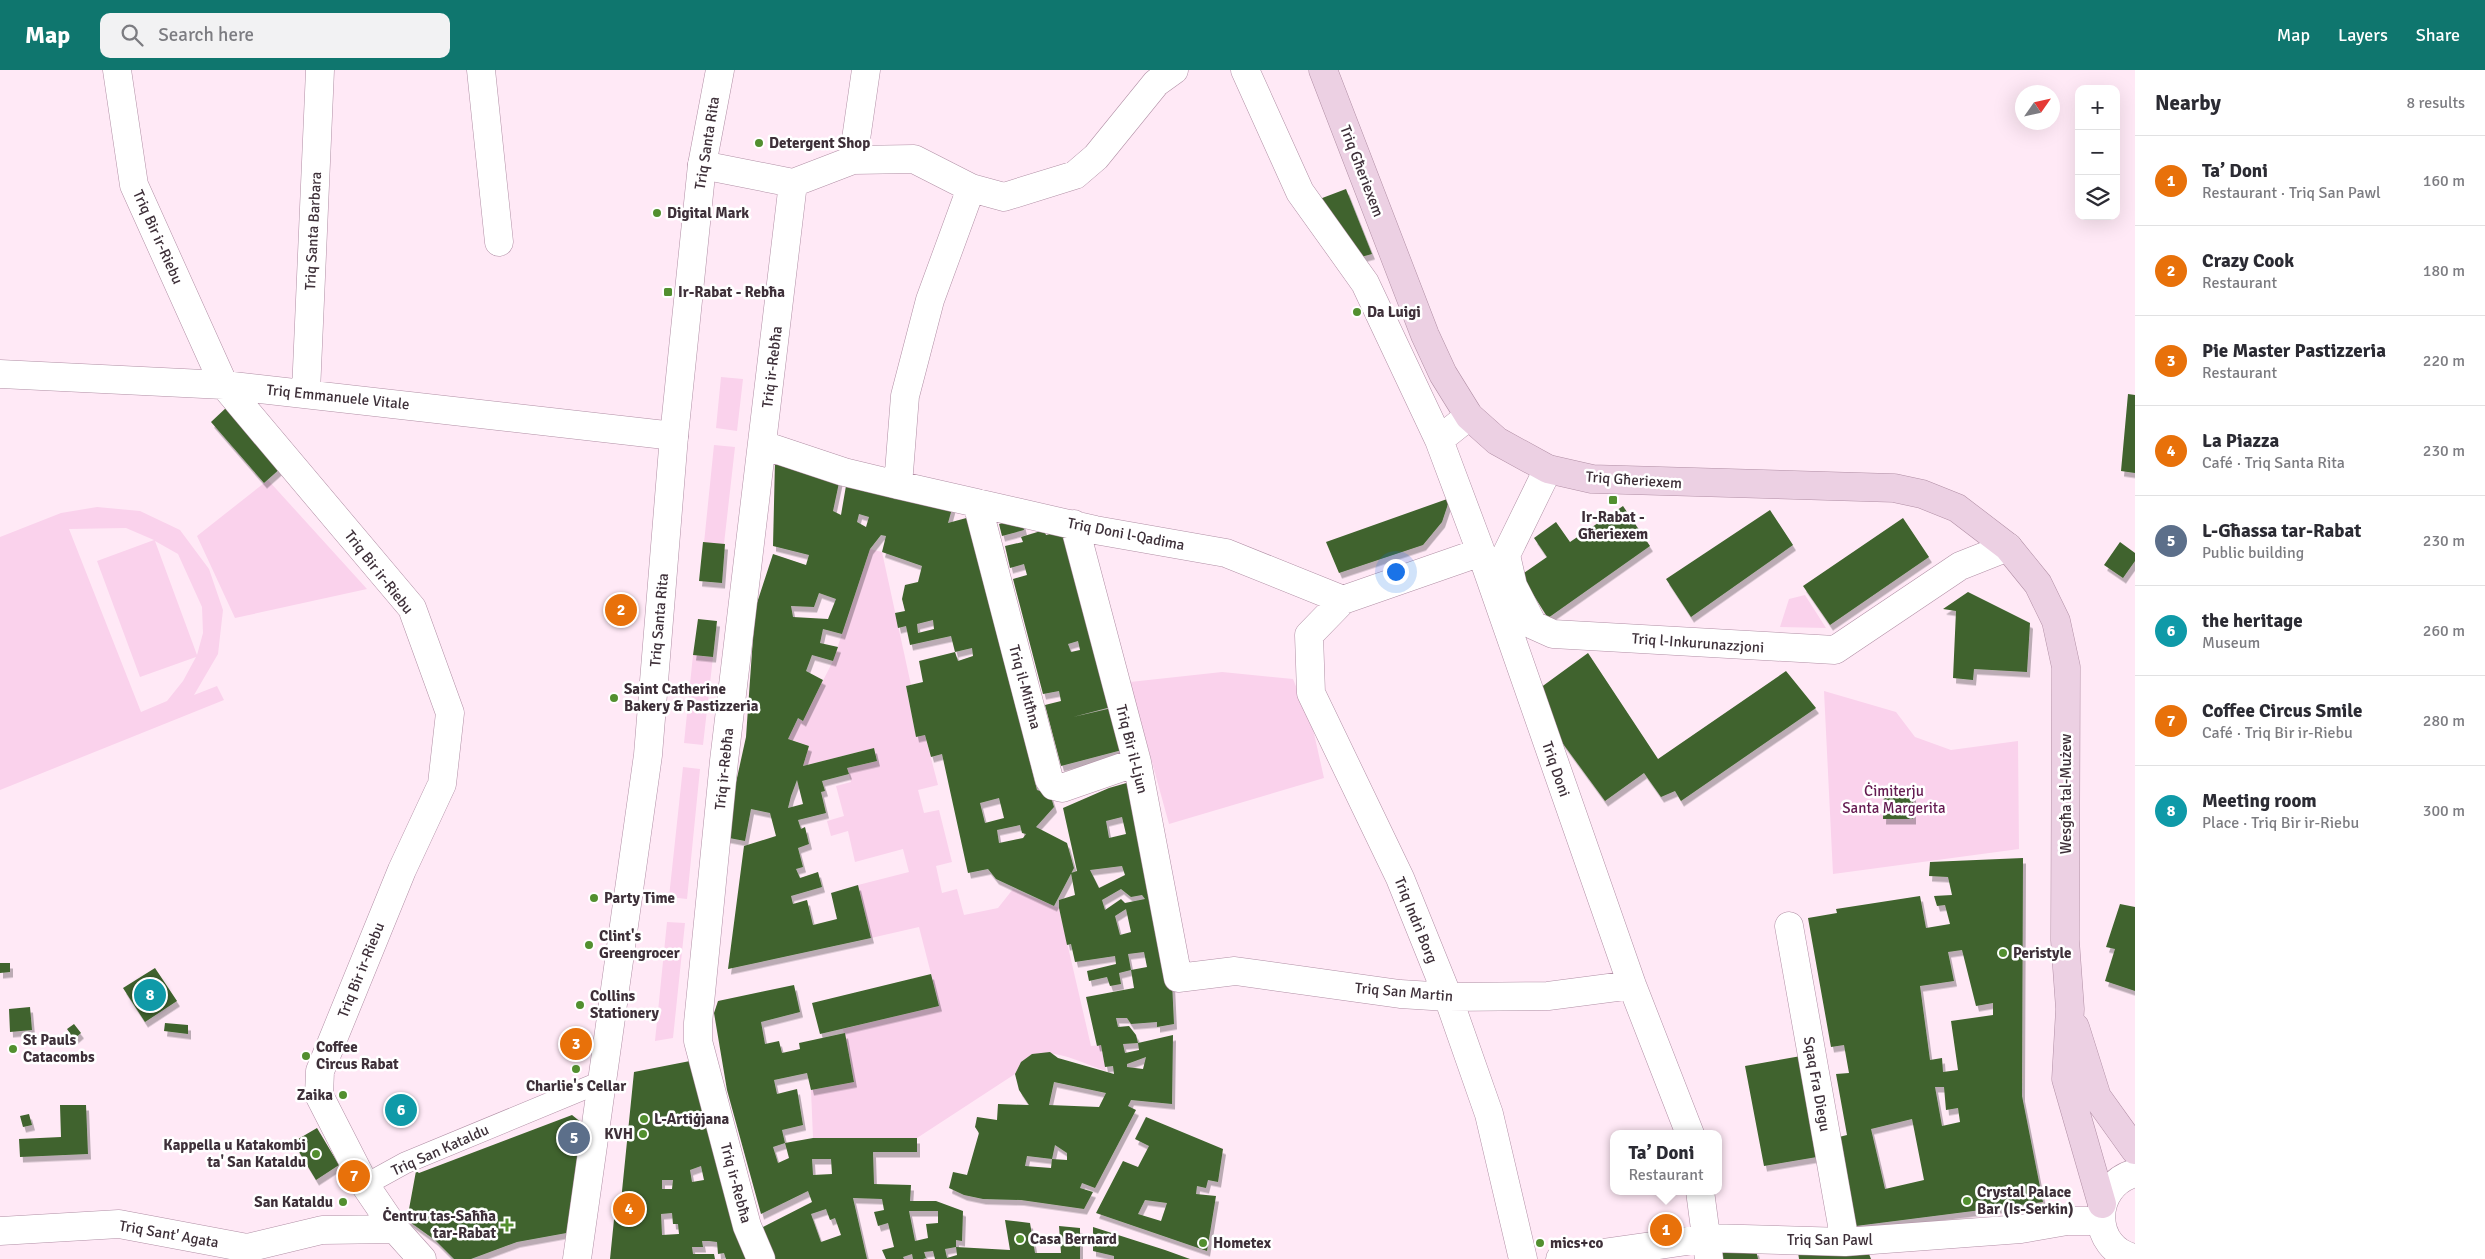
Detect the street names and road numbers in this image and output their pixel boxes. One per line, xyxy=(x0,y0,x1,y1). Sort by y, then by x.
street label: Triq Santa Rita xyxy=(691,95,723,191)
street label: Triq Għeriexem xyxy=(1336,123,1388,219)
street label: Triq Santa Barbara xyxy=(301,171,325,291)
street label: Triq Bir ir-Riebu xyxy=(129,187,187,287)
street label: Triq ir-Rebħa xyxy=(758,325,786,409)
street label: Triq Emmanuele Vitale xyxy=(266,381,410,413)
street label: Triq Għeriexem xyxy=(1585,468,1683,492)
street label: Triq Doni l-Qadima xyxy=(1066,514,1186,554)
street label: Triq Bir ir-Riebu xyxy=(341,527,417,617)
street label: Triq Santa Rita xyxy=(646,572,672,668)
street label: Triq l-Inkurunazzjoni xyxy=(1631,629,1765,657)
street label: Triq il-Mitħna xyxy=(1005,643,1045,731)
street label: Triq Bir il-Ljun xyxy=(1112,702,1152,796)
street label: Triq ir-Rebħa xyxy=(711,727,737,811)
street label: Wesgħa tal-Mużew xyxy=(2057,734,2075,854)
street label: Triq Doni xyxy=(1538,739,1574,799)
street label: Triq Indrì Borg xyxy=(1390,874,1442,966)
street label: Triq Bir ir-Riebu xyxy=(334,920,388,1020)
street label: Triq San Martin xyxy=(1354,979,1454,1005)
street label: Sqaq Fra Diegu xyxy=(1800,1035,1834,1133)
street label: Triq San Kataldu xyxy=(388,1120,492,1180)
street label: Triq ir-Rebħa xyxy=(717,1141,755,1225)
street label: Triq Sant' Agata xyxy=(118,1216,220,1252)
street label: Triq San Pawl xyxy=(1787,1231,1873,1249)

